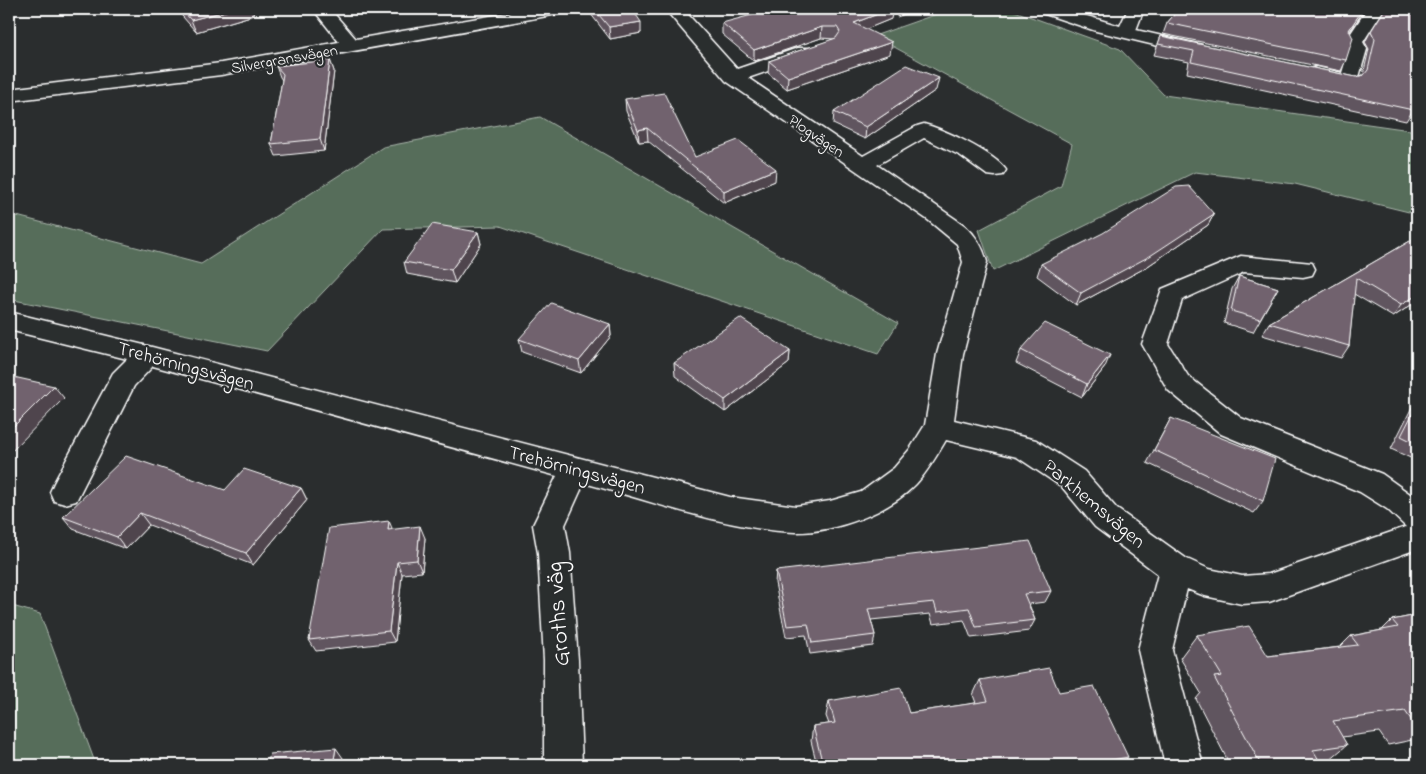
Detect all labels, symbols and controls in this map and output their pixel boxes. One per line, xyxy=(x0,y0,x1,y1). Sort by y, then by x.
street label: Silvergransvägen xyxy=(229,39,340,81)
street label: Plogvägen xyxy=(783,109,849,164)
street label: Trehörningsvägen xyxy=(113,335,257,401)
street label: Trehörningsvägen xyxy=(504,439,648,505)
street label: Parkhemsvägen xyxy=(1035,453,1151,557)
street label: Groths väg xyxy=(538,560,581,667)

